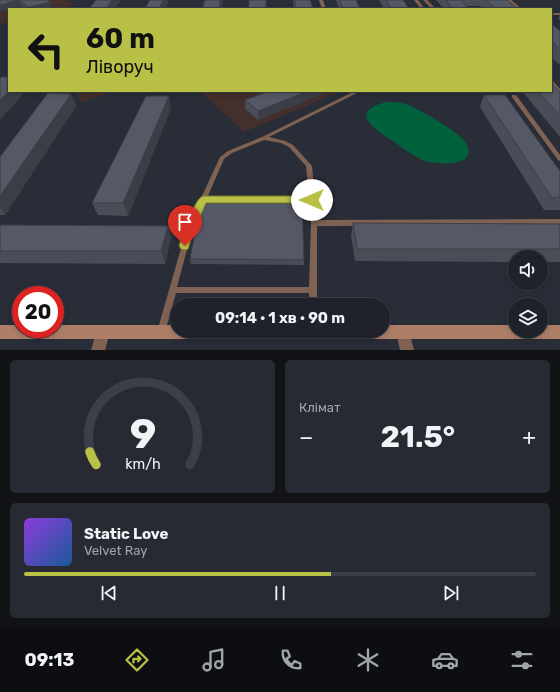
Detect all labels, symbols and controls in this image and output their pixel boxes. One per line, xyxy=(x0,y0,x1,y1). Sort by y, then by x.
text: 60 m xyxy=(86,22,155,55)
icon: left xyxy=(20,24,72,76)
text: Ліворуч xyxy=(86,56,154,78)
position arrow xyxy=(291,179,333,221)
pin xyxy=(168,205,202,246)
icon: arrive xyxy=(174,211,196,233)
map controls xyxy=(508,250,548,338)
button: sound xyxy=(508,250,548,290)
speed limit sign: 20 xyxy=(12,286,64,338)
button: layers xyxy=(508,298,548,338)
text: 09:14 · 1 хв · 90 m xyxy=(215,309,345,327)
text: Клімат xyxy=(299,400,341,415)
text: 9 xyxy=(129,408,156,457)
text: 21.5° xyxy=(380,419,455,455)
text: − xyxy=(299,424,313,451)
text: + xyxy=(522,424,536,451)
text: km/h xyxy=(125,455,160,472)
text: Static Love xyxy=(84,525,168,543)
text: Velvet Ray xyxy=(84,543,147,558)
icon: previous xyxy=(98,582,120,604)
icon: pause xyxy=(269,582,291,604)
icon: next xyxy=(440,582,462,604)
icon: directions xyxy=(123,646,151,674)
icon: music xyxy=(200,646,228,674)
icon: phone xyxy=(277,646,305,674)
icon: climate xyxy=(354,646,382,674)
icon: car xyxy=(431,646,459,674)
icon: filters xyxy=(508,646,536,674)
text: 09:13 xyxy=(24,649,74,671)

